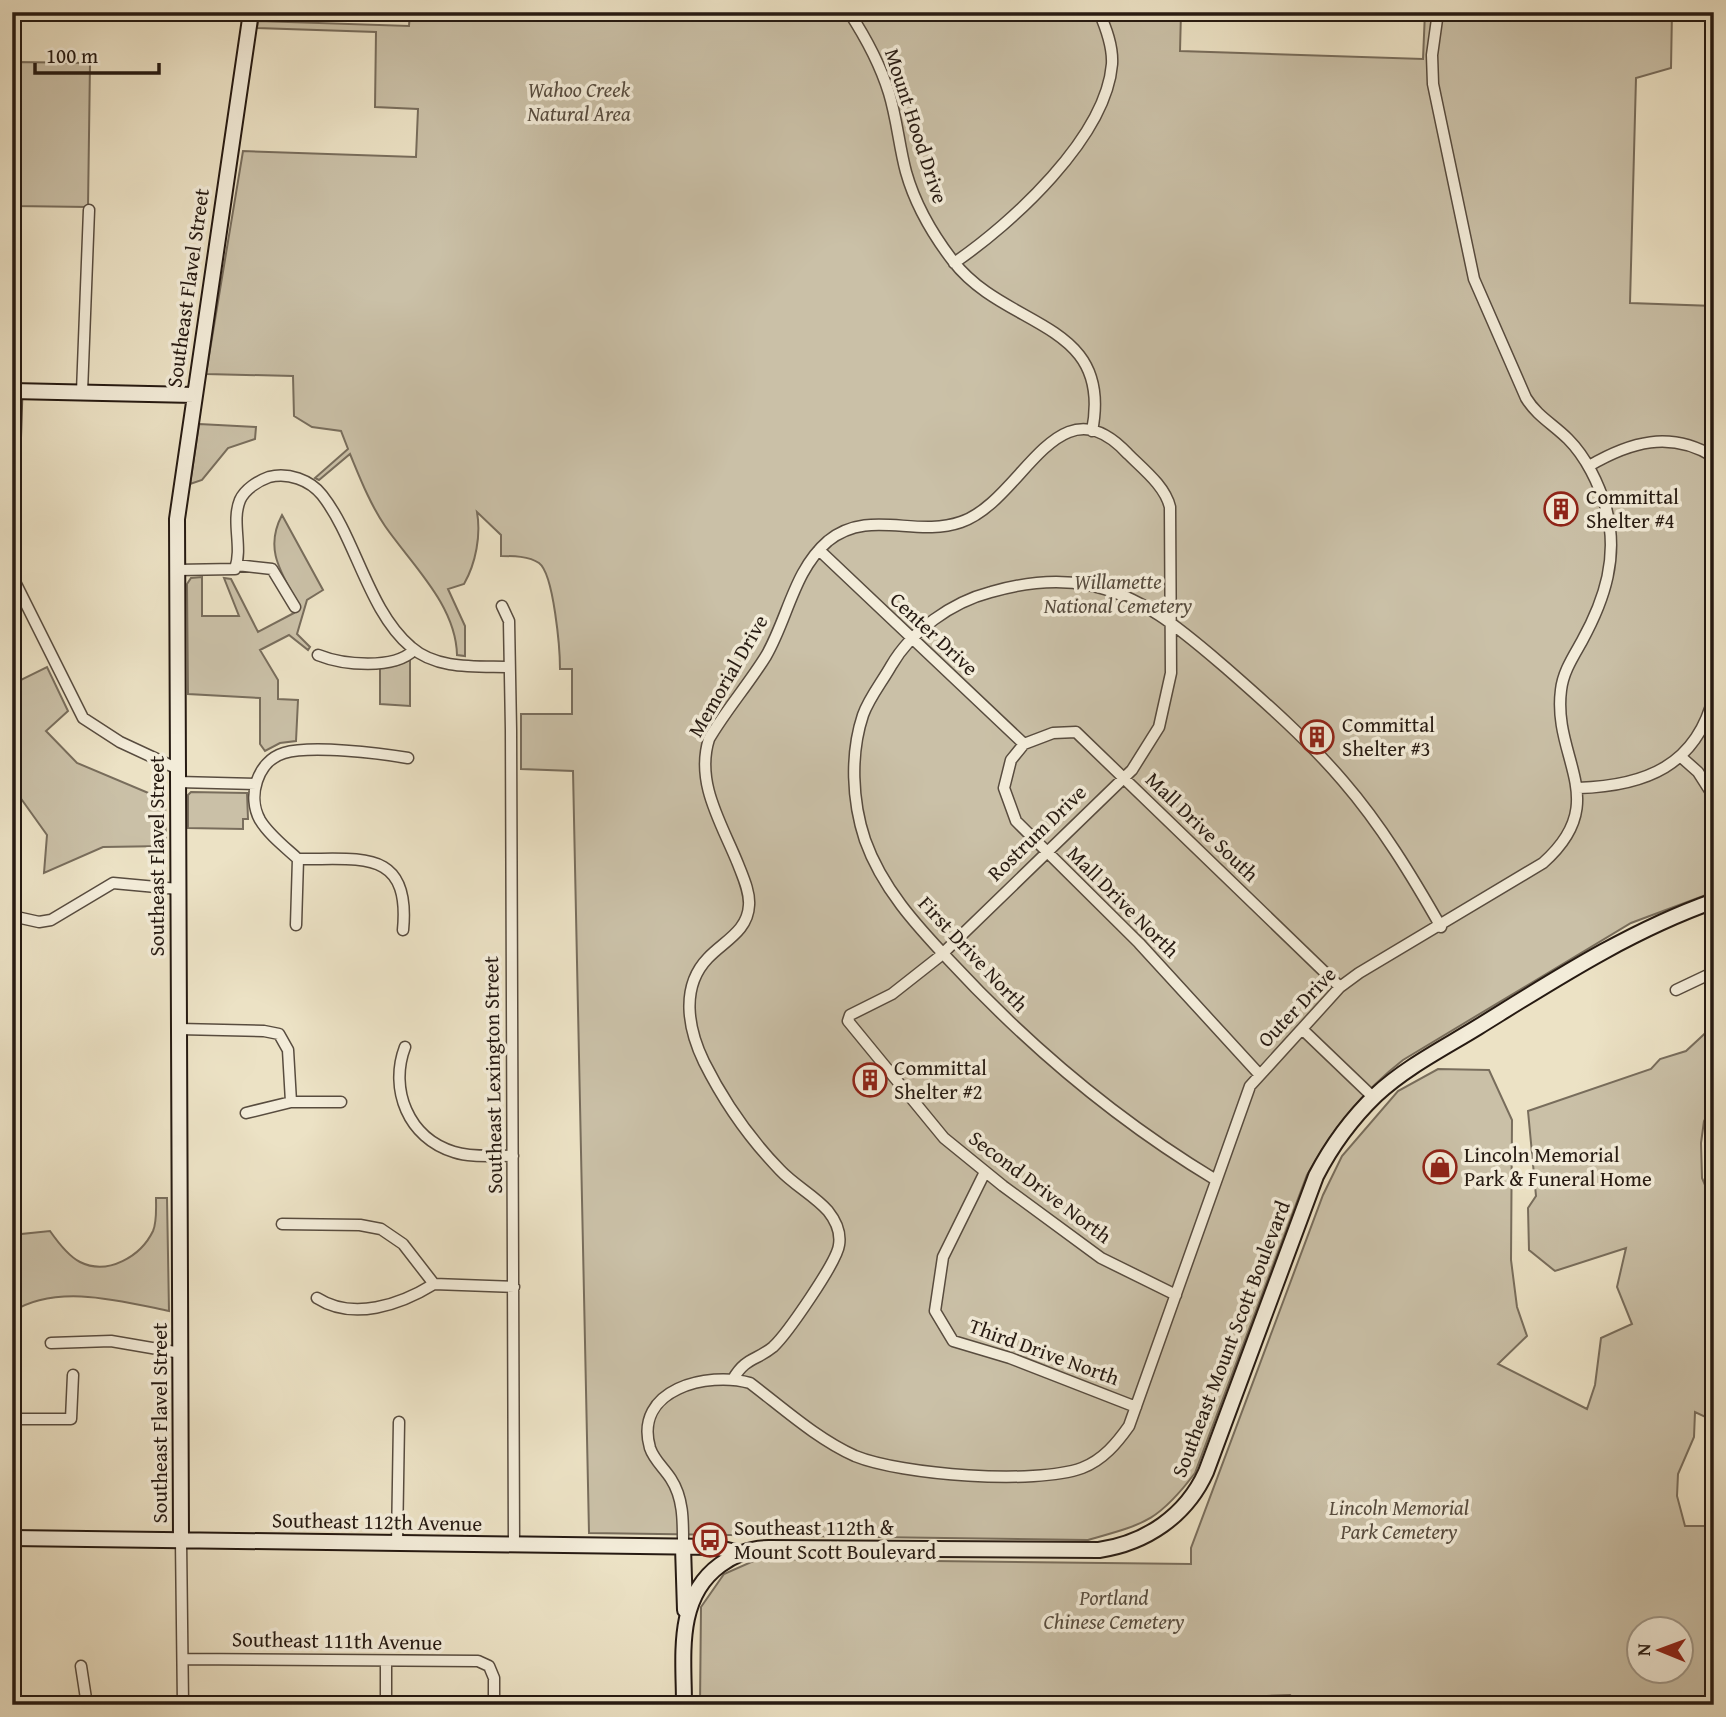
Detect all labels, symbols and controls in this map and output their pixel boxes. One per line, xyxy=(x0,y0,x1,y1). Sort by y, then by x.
scale bar xyxy=(35,32,159,76)
text: 100 m xyxy=(46,40,98,71)
street label: Mount Hood Drive xyxy=(877,44,956,208)
park label: Wahoo Creek Natural Area xyxy=(526,74,631,129)
street label: Southeast Flavel Street xyxy=(158,186,217,390)
place label: Committal Shelter #4 xyxy=(1586,481,1679,536)
building icon: Committal Shelter #4 xyxy=(1542,490,1580,528)
park label: Willamette National Cemetery xyxy=(1043,566,1193,621)
street label: Center Drive xyxy=(883,585,986,683)
street label: Memorial Drive xyxy=(680,609,775,743)
place label: Committal Shelter #3 xyxy=(1342,709,1435,764)
building icon: Committal Shelter #3 xyxy=(1298,718,1336,756)
street label: Southeast Flavel Street xyxy=(141,755,172,956)
street label: Mall Drive South xyxy=(1139,764,1266,889)
street label: Rostrum Drive xyxy=(980,777,1093,888)
street label: Mall Drive North xyxy=(1060,838,1187,965)
street label: First Drive North xyxy=(911,889,1036,1019)
street label: Southeast Lexington Street xyxy=(475,955,510,1194)
street label: Outer Drive xyxy=(1250,959,1343,1054)
place label: Committal Shelter #2 xyxy=(894,1052,987,1107)
building icon: Committal Shelter #2 xyxy=(851,1061,889,1099)
street label: Second Drive North xyxy=(962,1123,1118,1251)
place label: Lincoln Memorial Park & Funeral Home xyxy=(1464,1139,1652,1194)
shop icon: Lincoln Memorial Park & Funeral Home xyxy=(1421,1148,1459,1186)
street label: Southeast Mount Scott Boulevard xyxy=(1163,1195,1298,1482)
street label: Third Drive North xyxy=(965,1310,1124,1393)
street label: Southeast Flavel Street xyxy=(144,1322,175,1523)
park label: Lincoln Memorial Park Cemetery xyxy=(1328,1492,1469,1547)
street label: Southeast 112th Avenue xyxy=(272,1504,483,1539)
place label: Southeast 112th & Mount Scott Boulevard xyxy=(734,1512,937,1567)
bus stop icon: Southeast 112th & Mount Scott Boulevard xyxy=(691,1521,729,1559)
park label: Portland Chinese Cemetery xyxy=(1044,1582,1185,1637)
north arrow xyxy=(1624,1616,1694,1686)
street label: Southeast 111th Avenue xyxy=(232,1623,443,1658)
text: N xyxy=(1629,1643,1657,1656)

